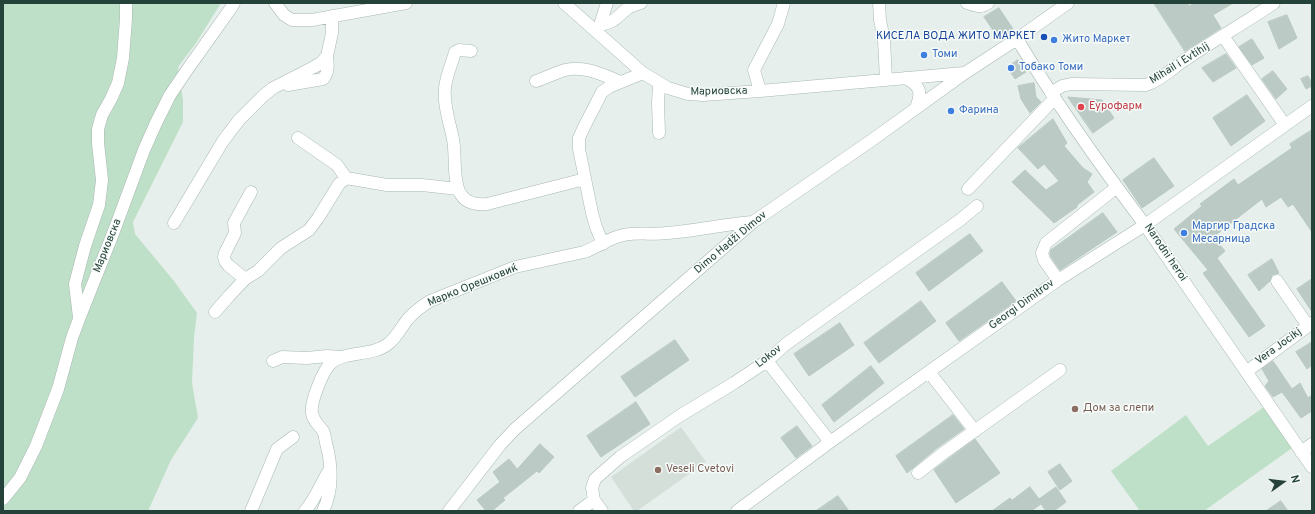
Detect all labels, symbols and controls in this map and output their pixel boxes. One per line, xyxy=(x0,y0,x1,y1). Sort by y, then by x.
place label: КИСЕЛА ВОДА ЖИТО МАРКЕТ xyxy=(876,30,1036,44)
marker: КИСЕЛА ВОДА ЖИТО МАРКЕТ xyxy=(1039,32,1049,42)
place label: Жито Маркет xyxy=(1062,33,1131,47)
marker: Жито Маркет xyxy=(1049,35,1059,45)
street label: Mihail i Evtihij xyxy=(1148,40,1212,88)
place label: Томи xyxy=(932,48,958,62)
marker: Томи xyxy=(919,50,929,60)
place label: Тобако Томи xyxy=(1019,61,1083,75)
marker: Тобако Томи xyxy=(1006,63,1016,73)
street label: Мариовска xyxy=(690,85,748,99)
place label: Еурофарм xyxy=(1089,100,1142,114)
marker: Еурофарм xyxy=(1076,102,1086,112)
place label: Фарина xyxy=(959,104,999,118)
marker: Фарина xyxy=(946,106,956,116)
street label: Dimo Hadži Dimov xyxy=(692,209,770,277)
street label: Мариовска xyxy=(91,217,125,275)
place label: Маргир Градска Месарница xyxy=(1192,220,1275,246)
street label: Narodni heroi xyxy=(1141,222,1189,284)
marker: Маргир Градска Месарница xyxy=(1179,228,1189,238)
street label: Марко Орешковиќ xyxy=(426,262,520,310)
street label: Georgi Dimitrov xyxy=(987,277,1057,333)
street label: Vera Jocikj xyxy=(1253,326,1305,368)
street label: Lokov xyxy=(753,343,785,371)
place label: Дом за слепи xyxy=(1083,402,1154,416)
marker: Дом за слепи xyxy=(1070,404,1080,414)
north arrow xyxy=(1263,462,1303,502)
place label: Veseli Cvetovi xyxy=(666,463,734,477)
marker: Veseli Cvetovi xyxy=(653,465,663,475)
text: N xyxy=(1287,474,1302,485)

